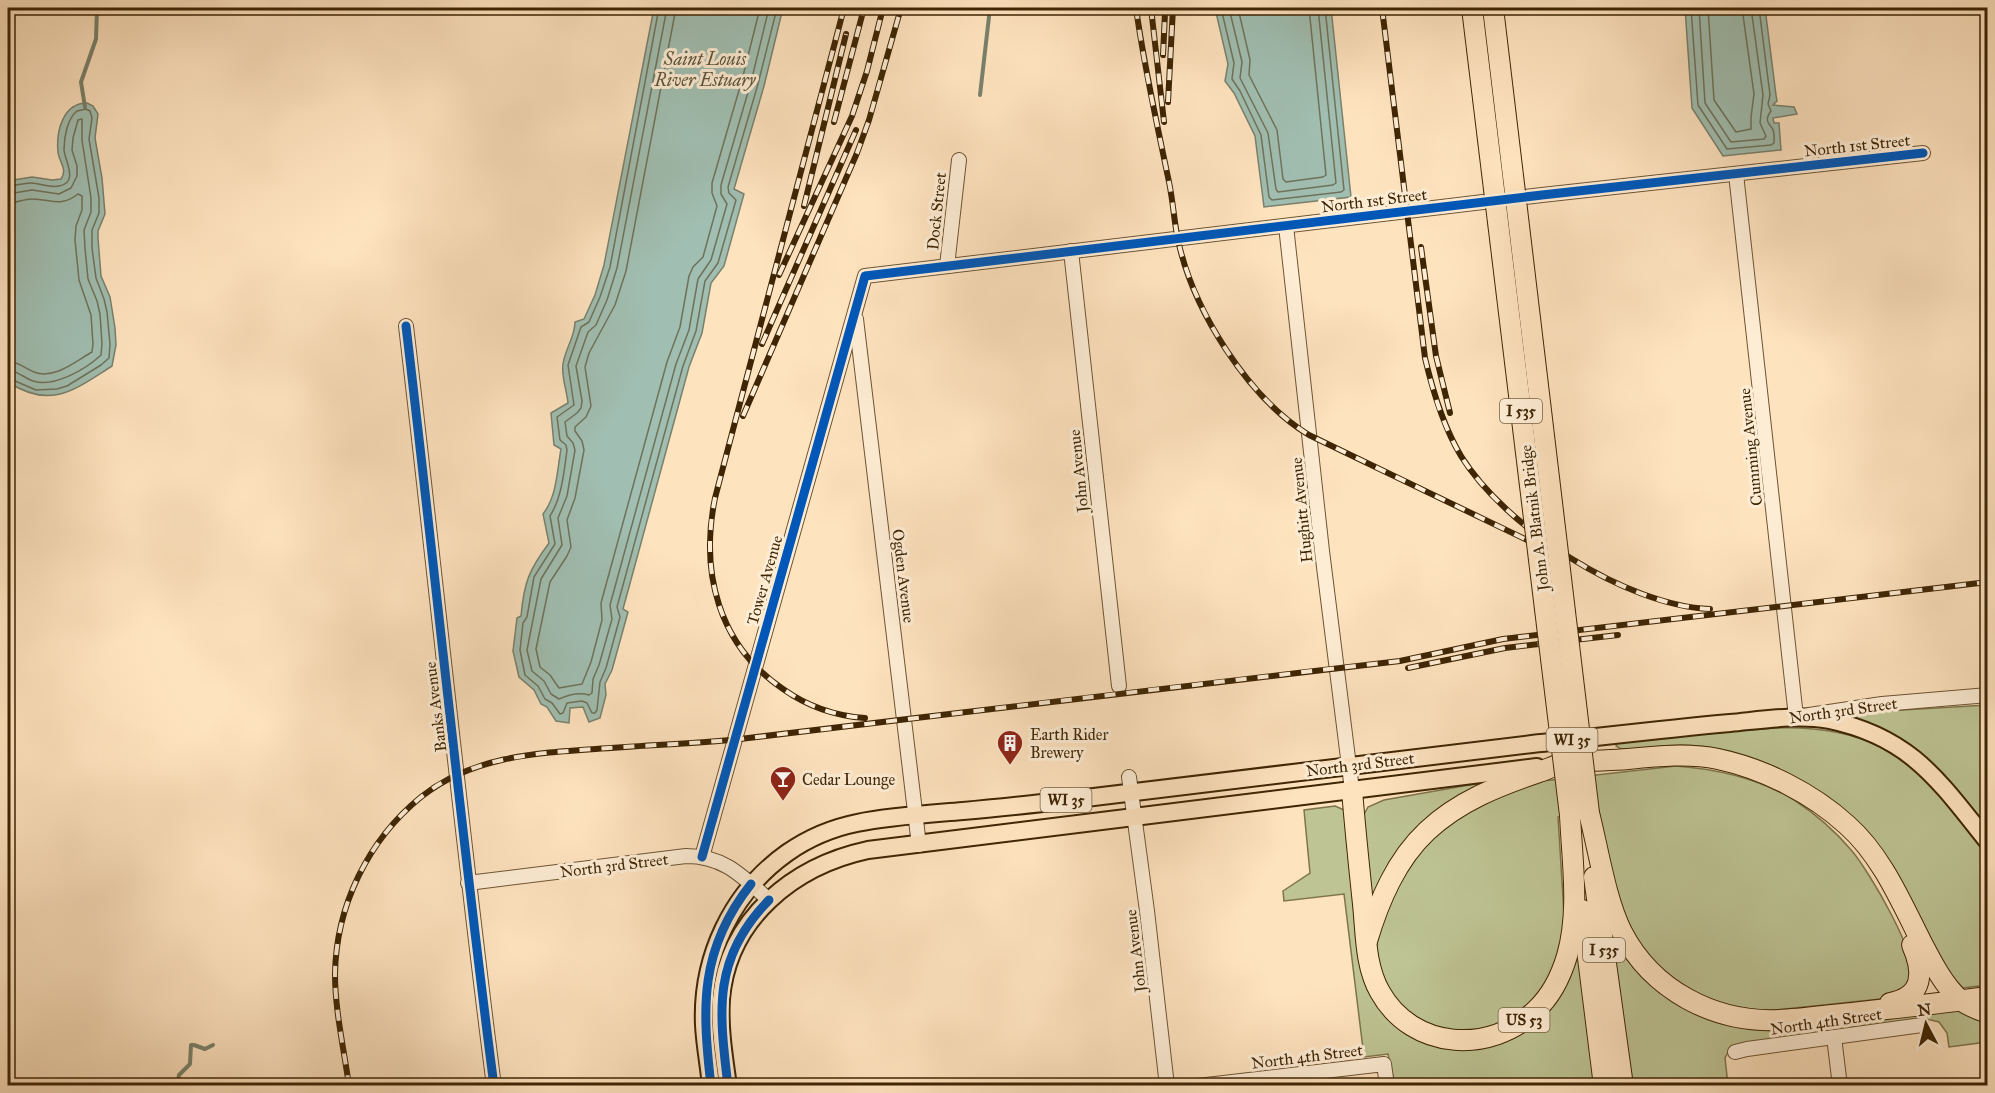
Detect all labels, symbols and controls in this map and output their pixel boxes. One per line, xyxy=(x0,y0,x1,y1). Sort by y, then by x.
water label: Saint Louis River Estuary xyxy=(654,48,757,91)
street label: North 1st Street xyxy=(1803,130,1911,161)
street label: Dock Street xyxy=(923,171,950,251)
street label: North 1st Street xyxy=(1320,185,1428,216)
street label: Cumming Avenue xyxy=(1735,387,1767,507)
road number: I 535 xyxy=(1500,399,1542,423)
street label: John Avenue xyxy=(1065,428,1094,515)
street label: John A. Blatnik Bridge xyxy=(1516,443,1554,594)
street label: Hughitt Avenue xyxy=(1286,456,1317,563)
street label: Ogden Avenue xyxy=(887,528,919,625)
street label: Tower Avenue xyxy=(743,533,786,627)
street label: Banks Avenue xyxy=(420,660,450,753)
street label: North 3rd Street xyxy=(1788,693,1899,727)
place label: Earth Rider Brewery xyxy=(1030,725,1109,762)
building icon: Earth Rider Brewery xyxy=(995,728,1025,766)
road number: WI 35 xyxy=(1546,728,1598,752)
street label: North 3rd Street xyxy=(1305,748,1416,781)
bar icon: Cedar Lounge xyxy=(768,764,798,802)
place label: Cedar Lounge xyxy=(802,770,895,790)
road number: WI 35 xyxy=(1040,788,1092,812)
street label: North 3rd Street xyxy=(559,849,670,882)
street label: John Avenue xyxy=(1121,908,1151,995)
road number: I 535 xyxy=(1583,938,1625,962)
north arrow xyxy=(1896,994,1956,1054)
text: N xyxy=(1916,999,1933,1020)
street label: North 4th Street xyxy=(1769,1004,1883,1039)
road number: US 53 xyxy=(1498,1008,1550,1032)
street label: North 4th Street xyxy=(1250,1040,1364,1073)

